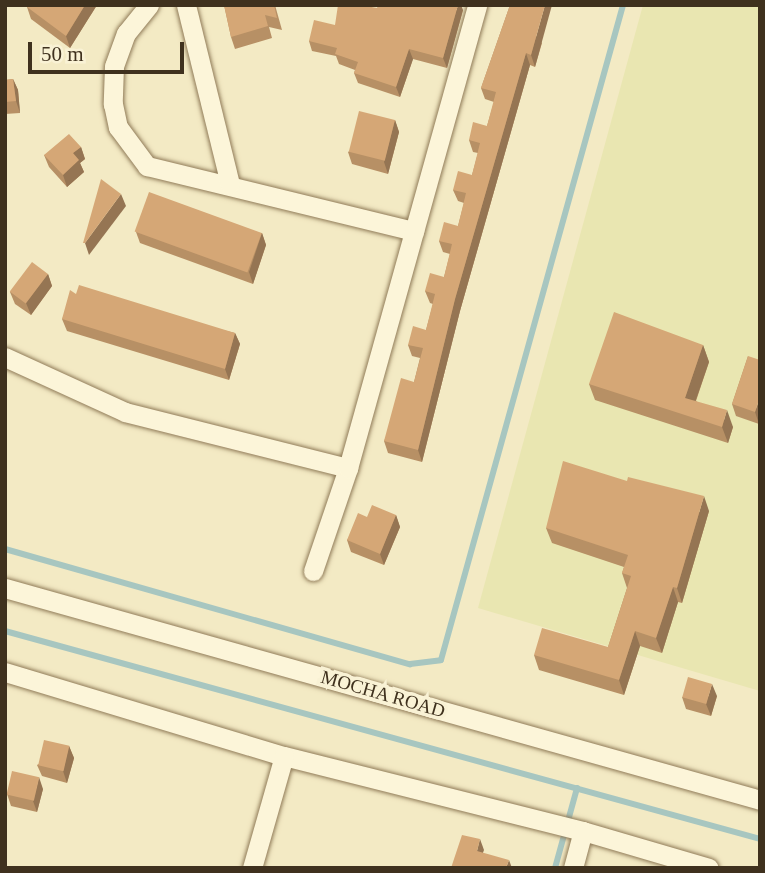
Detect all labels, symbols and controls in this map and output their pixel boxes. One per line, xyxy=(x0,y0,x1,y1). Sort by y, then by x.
scale bar xyxy=(32,28,187,72)
text: 50 m xyxy=(41,42,84,66)
street label: MOCHA ROAD xyxy=(318,665,448,723)

